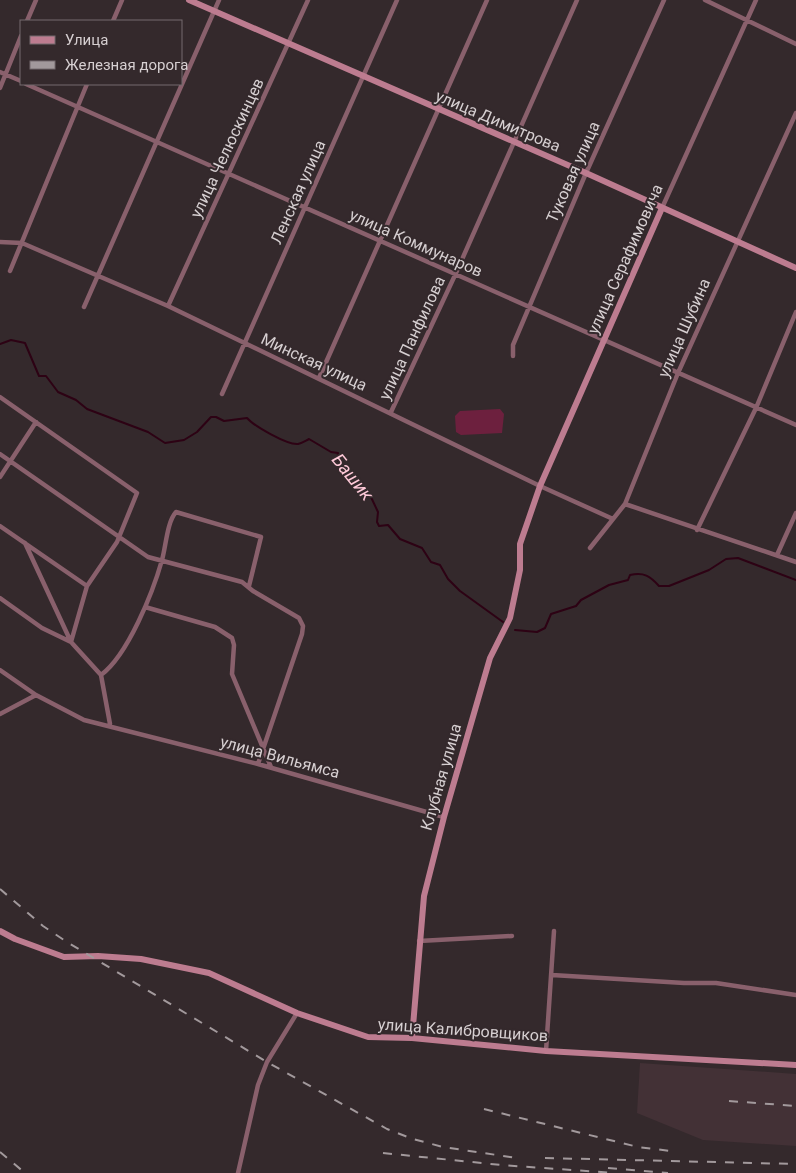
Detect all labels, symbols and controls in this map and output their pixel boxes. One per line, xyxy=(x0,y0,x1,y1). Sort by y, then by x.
legend xyxy=(20,20,182,85)
text: Улица xyxy=(65,31,108,49)
text: Железная дорога xyxy=(65,56,188,74)
street label: улица Челюскинцев xyxy=(186,75,268,221)
street label: улица Димитрова xyxy=(433,86,563,156)
street label: Туковая улица xyxy=(542,118,604,226)
street label: Ленская улица xyxy=(267,137,329,247)
street label: улица Серафимовича xyxy=(583,181,667,337)
street label: улица Коммунаров xyxy=(347,205,485,281)
street label: улица Панфилова xyxy=(375,273,449,403)
street label: улица Шубина xyxy=(654,276,714,380)
street label: Минская улица xyxy=(258,329,370,395)
water label: Башик xyxy=(328,449,379,505)
street label: Клубная улица xyxy=(417,721,465,833)
street label: улица Вильямса xyxy=(218,732,342,782)
street label: улица Калибровщиков xyxy=(377,1015,549,1045)

